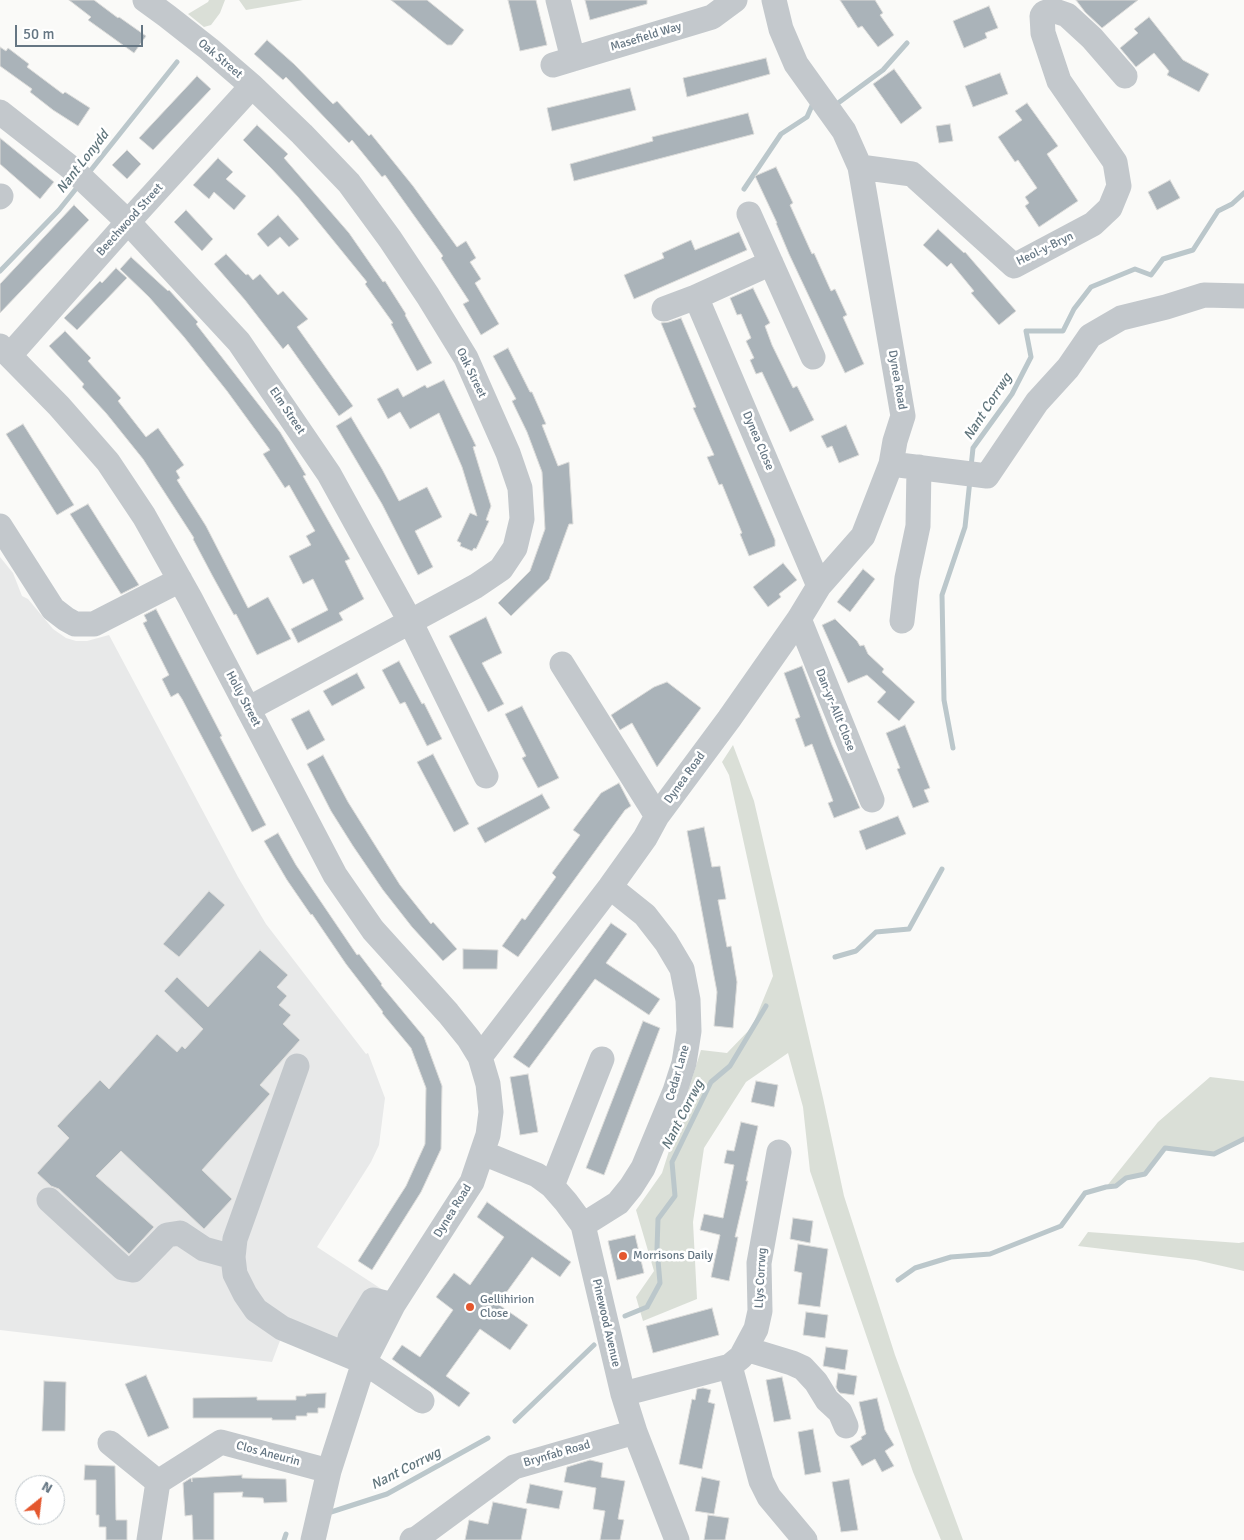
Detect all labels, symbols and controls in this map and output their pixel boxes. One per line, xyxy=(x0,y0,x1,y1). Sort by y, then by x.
scale bar xyxy=(18,15,145,47)
street label: Masefield Way xyxy=(609,19,683,55)
text: 50 m xyxy=(23,25,54,43)
street label: Oak Street xyxy=(195,36,245,82)
water label: Nant Lonydd xyxy=(53,127,113,197)
street label: Beechwood Street xyxy=(94,181,166,259)
street label: Heol-y-Bryn xyxy=(1014,229,1076,269)
street label: Oak Street xyxy=(453,346,489,400)
street label: Dynea Road xyxy=(885,349,909,411)
water label: Nant Corrwg xyxy=(960,371,1016,443)
street label: Elm Street xyxy=(266,385,308,437)
street label: Dynea Close xyxy=(739,409,777,473)
street label: Dan-yr-Allt Close xyxy=(812,667,858,753)
street label: Holly Street xyxy=(222,669,264,729)
street label: Dynea Road xyxy=(661,749,709,807)
street label: Cedar Lane xyxy=(663,1043,693,1103)
water label: Nant Corrwg xyxy=(658,1077,708,1153)
street label: Dynea Road xyxy=(431,1182,475,1240)
street label: Llys Corrwg xyxy=(752,1247,770,1309)
place label: Morrisons Daily xyxy=(633,1249,713,1263)
marker: Morrisons Daily xyxy=(617,1250,629,1262)
street label: Pinewood Avenue xyxy=(589,1278,623,1368)
place label: Gellihirion Close xyxy=(480,1293,534,1321)
marker: Gellihirion Close xyxy=(464,1301,476,1313)
street label: Brynfab Road xyxy=(522,1438,592,1470)
street label: Clos Aneurin xyxy=(234,1439,302,1469)
water label: Nant Corrwg xyxy=(368,1444,444,1494)
north arrow xyxy=(15,1475,65,1525)
text: N xyxy=(39,1478,55,1497)

